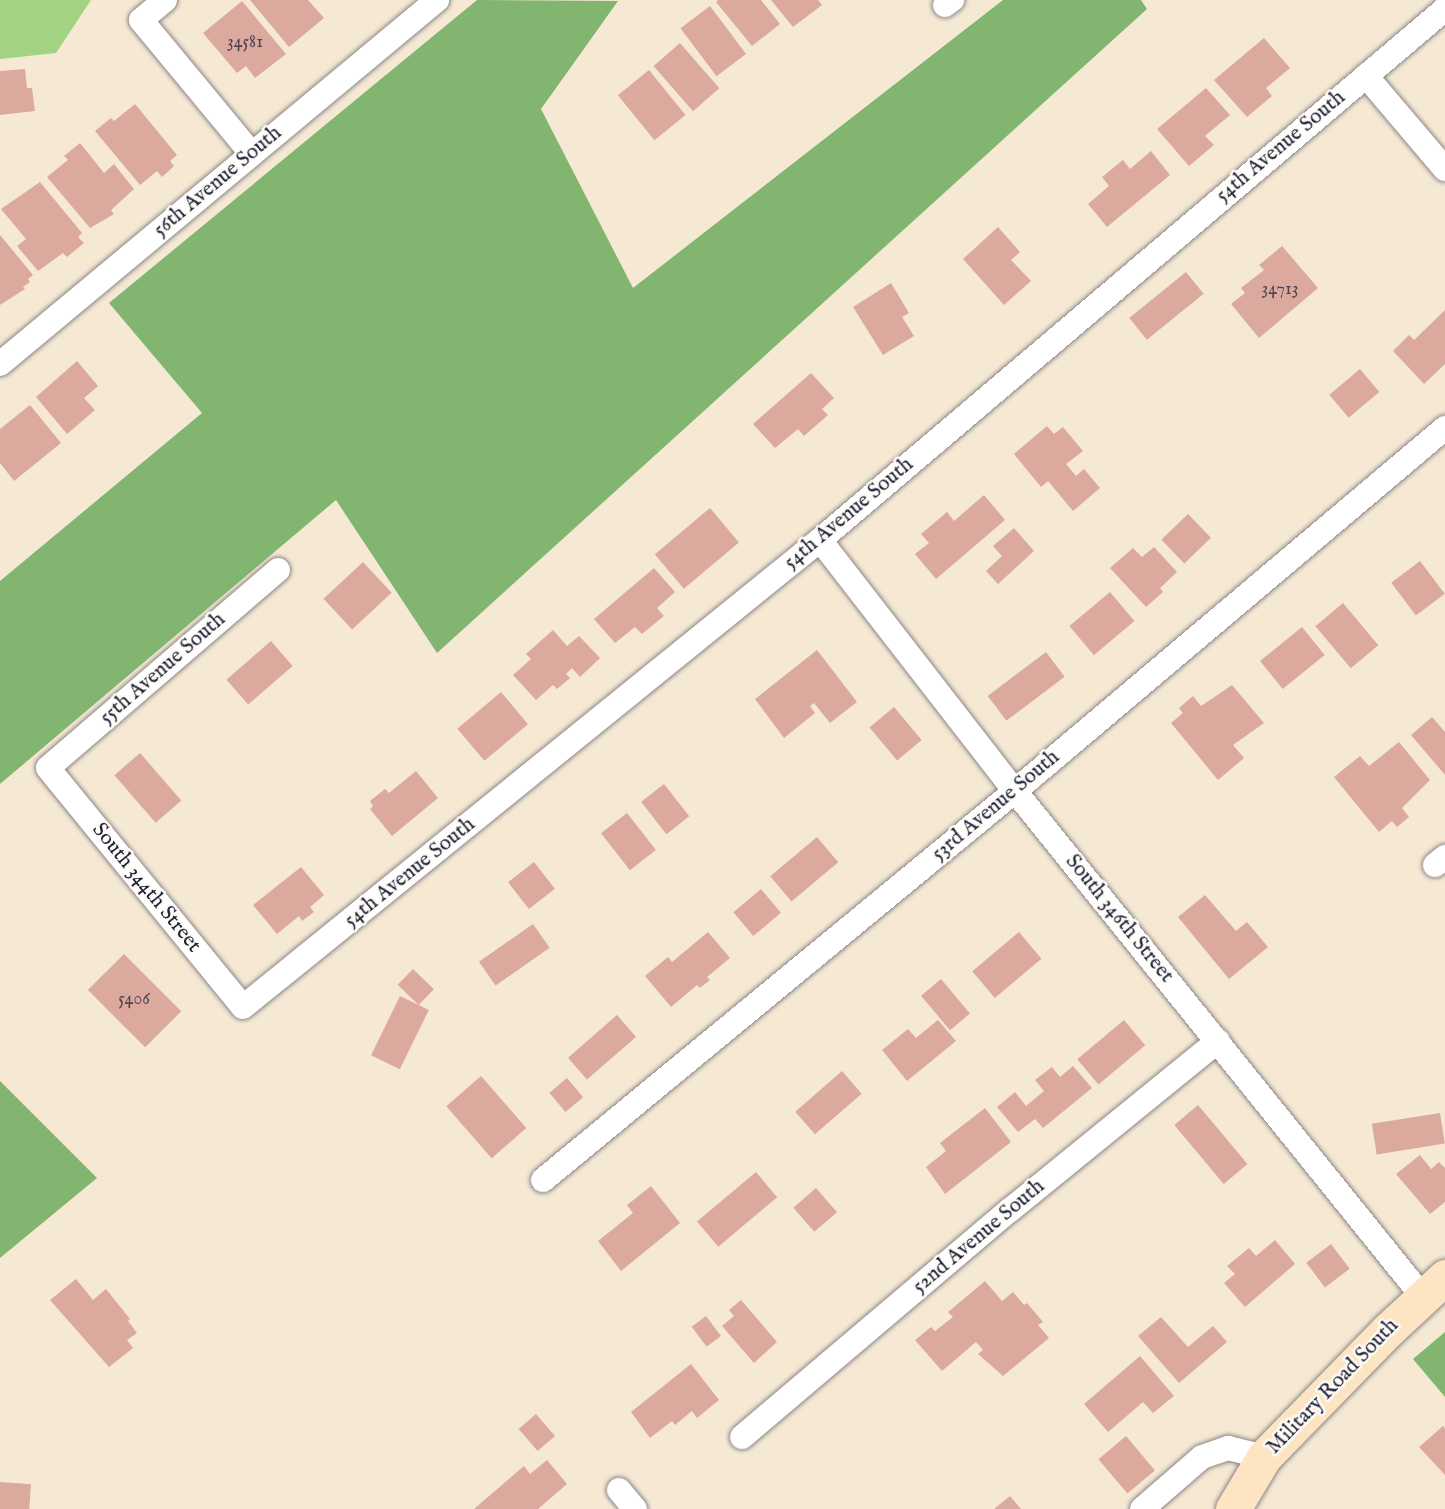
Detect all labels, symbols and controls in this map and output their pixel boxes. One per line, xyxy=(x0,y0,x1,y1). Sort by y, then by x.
house number: 34581 xyxy=(227,32,263,54)
street label: 54th Avenue South xyxy=(1211,86,1351,208)
street label: 56th Avenue South xyxy=(149,121,287,243)
house number: 34713 xyxy=(1262,279,1298,301)
street label: 54th Avenue South xyxy=(779,453,919,575)
street label: 55th Avenue South xyxy=(95,608,231,730)
street label: 53rd Avenue South xyxy=(927,745,1065,867)
street label: 54th Avenue South xyxy=(340,813,480,933)
street label: South 344th Street xyxy=(86,818,206,958)
street label: South 346th Street xyxy=(1059,850,1179,988)
house number: 5406 xyxy=(118,989,150,1011)
street label: 52nd Avenue South xyxy=(908,1175,1050,1299)
street label: Military Road South xyxy=(1262,1314,1404,1460)

